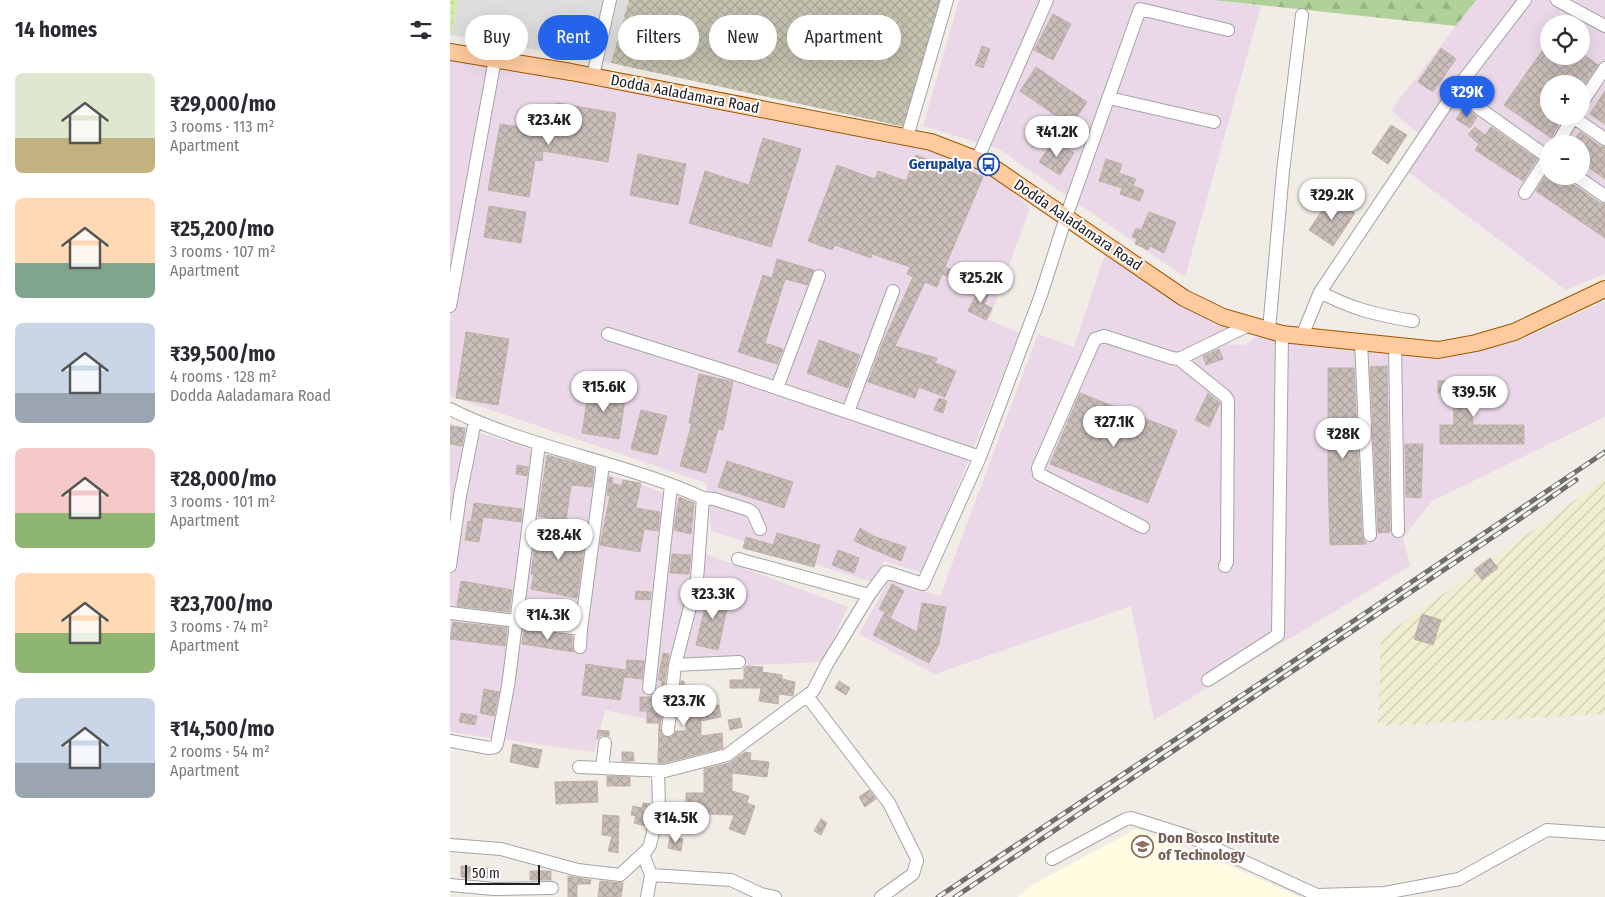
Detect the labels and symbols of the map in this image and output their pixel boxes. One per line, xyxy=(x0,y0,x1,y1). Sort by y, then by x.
street label: Dodda Aaladamara Road xyxy=(609,71,761,117)
pin: ₹29K xyxy=(1437,76,1497,118)
pin: ₹23.4K xyxy=(508,104,590,146)
pin: ₹41.2K xyxy=(1016,116,1098,158)
bus stop icon: Gerupalya xyxy=(976,152,1000,176)
place label: Gerupalya xyxy=(909,155,973,173)
street label: Dodda Aaladamara Road xyxy=(1010,175,1146,275)
pin: ₹29.2K xyxy=(1291,178,1373,221)
pin: ₹25.2K xyxy=(940,262,1022,304)
pin: ₹15.6K xyxy=(563,370,645,413)
pin: ₹39.5K xyxy=(1433,376,1515,418)
pin: ₹27.1K xyxy=(1073,406,1155,448)
pin: ₹28K xyxy=(1313,418,1373,460)
pin: ₹28.4K xyxy=(518,518,600,561)
pin: ₹23.3K xyxy=(672,578,754,620)
pin: ₹14.3K xyxy=(507,598,589,641)
pin: ₹23.7K xyxy=(643,684,725,727)
pin: ₹14.5K xyxy=(635,802,717,844)
place label: Don Bosco Institute of Technology xyxy=(1158,829,1280,864)
school or university icon: Don Bosco Institute of Technology xyxy=(1130,835,1154,859)
scale bar xyxy=(465,862,540,885)

